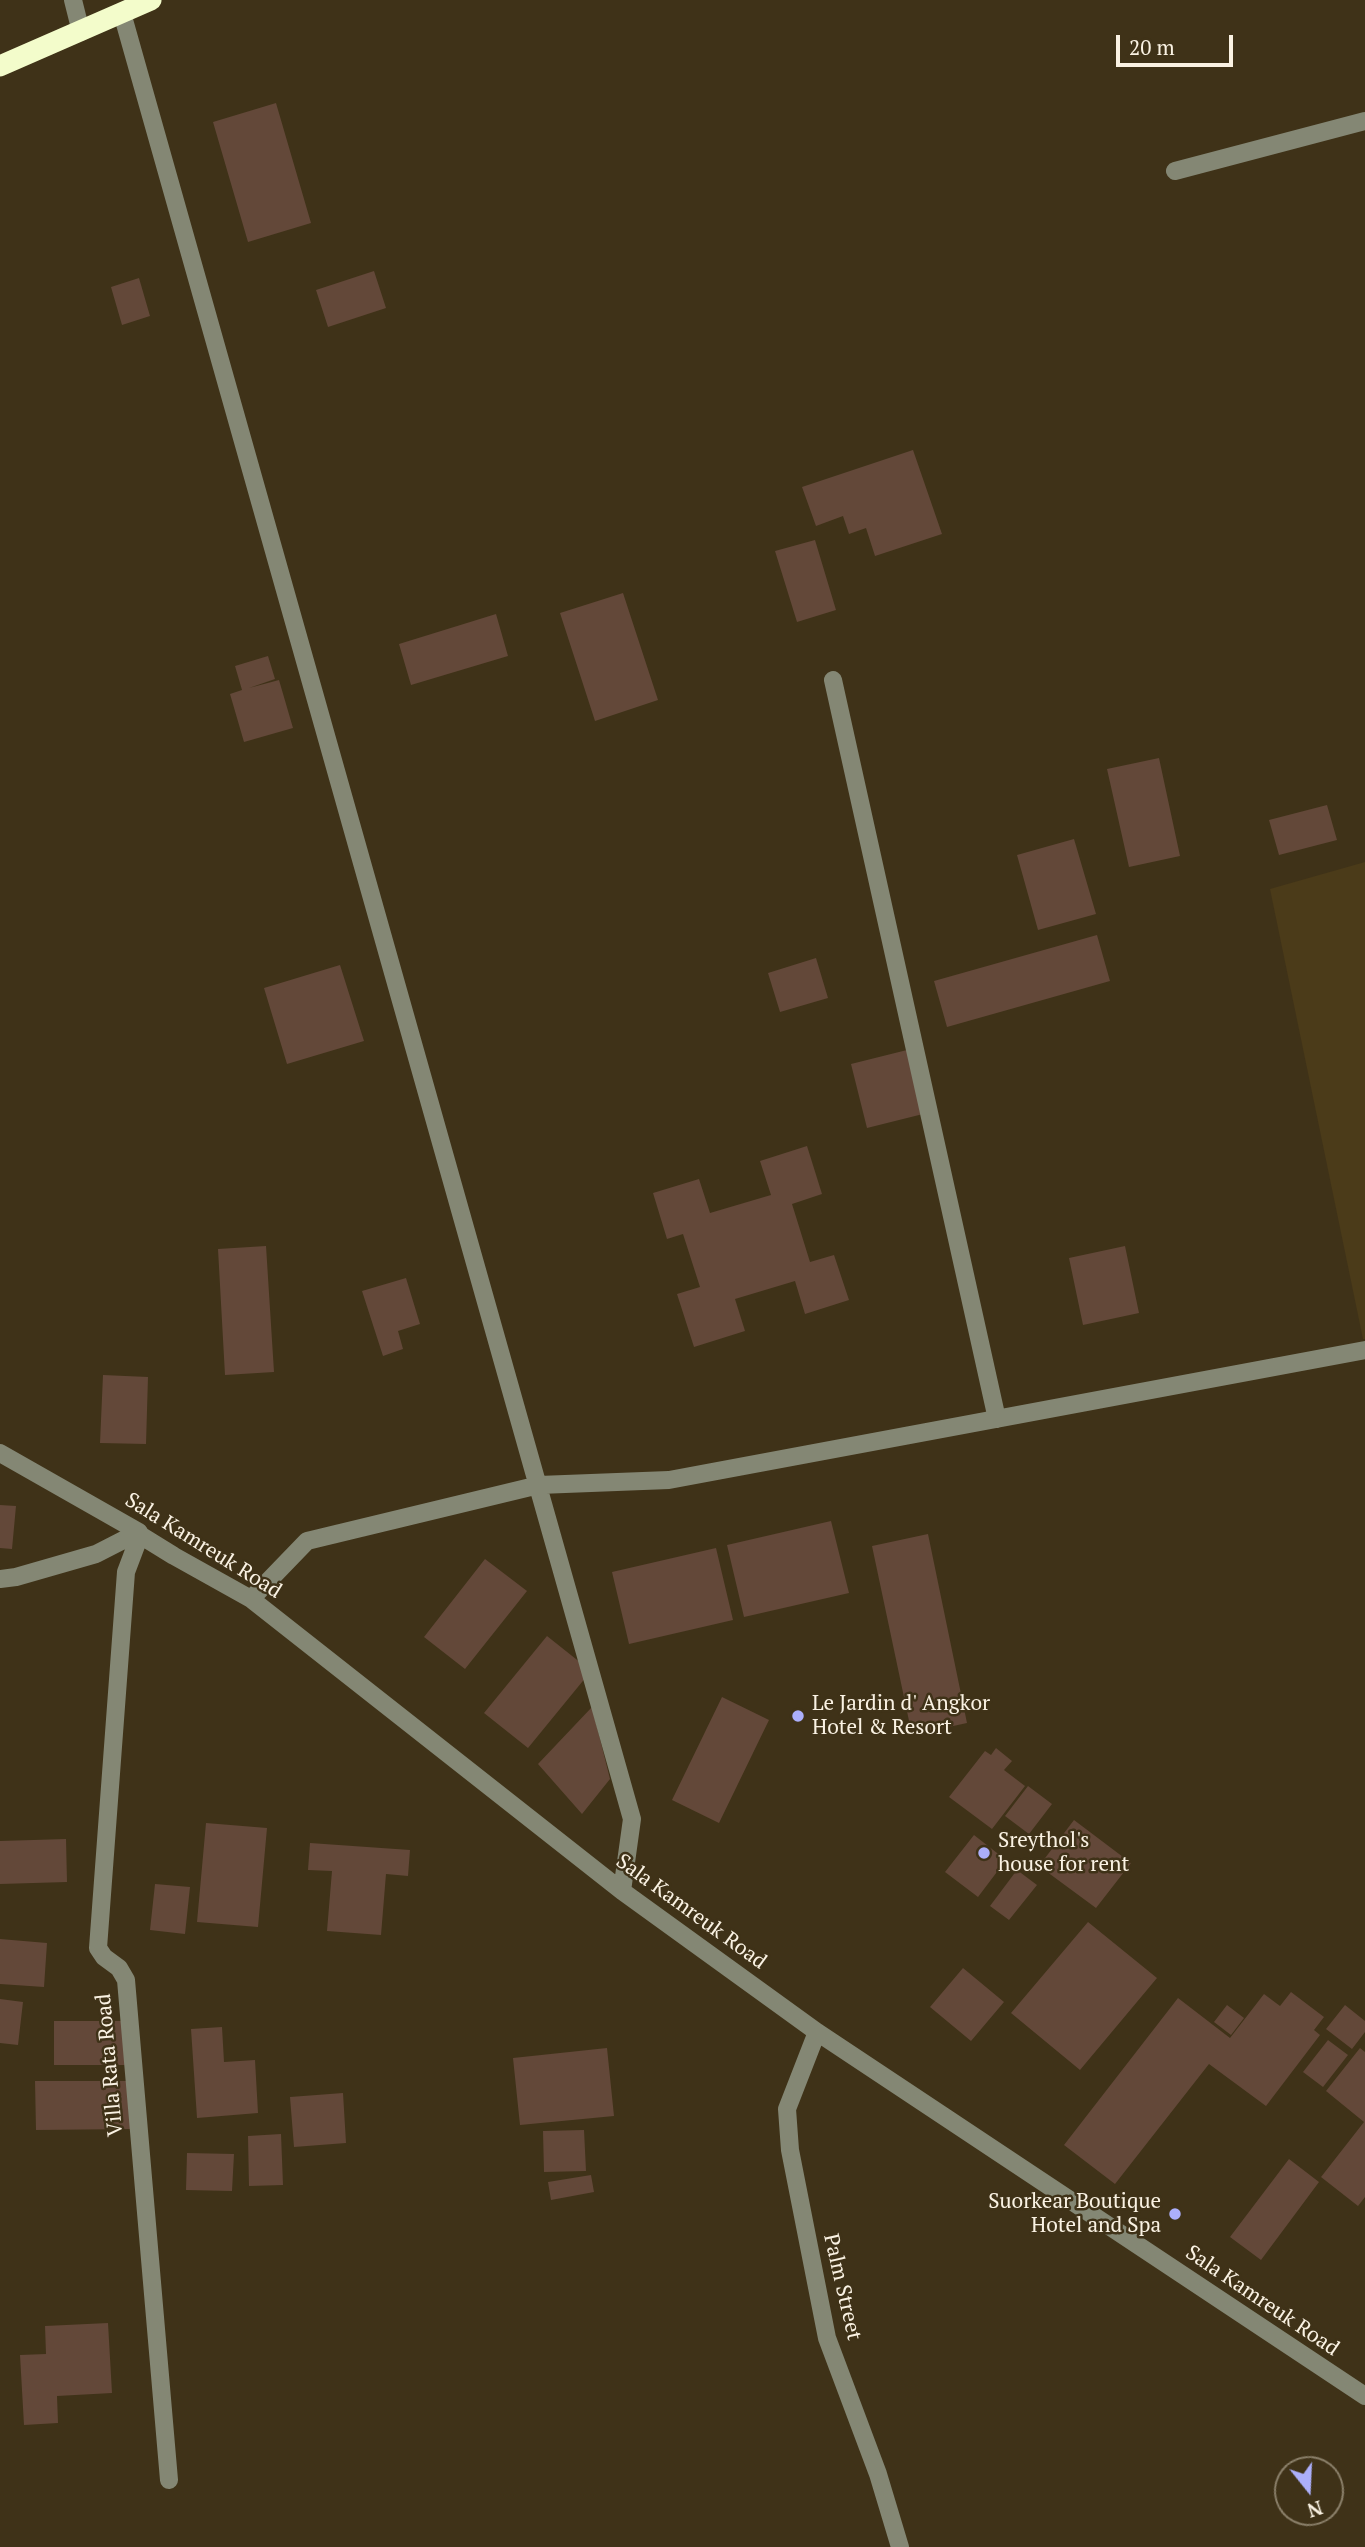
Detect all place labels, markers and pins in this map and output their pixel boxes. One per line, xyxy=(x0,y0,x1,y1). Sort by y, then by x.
place label: Le Jardin d' Angkor Hotel & Resort xyxy=(812,1691,990,1741)
marker: Le Jardin d' Angkor Hotel & Resort xyxy=(790,1708,806,1724)
place label: Sreythol's house for rent xyxy=(998,1828,1129,1878)
marker: Sreythol's house for rent xyxy=(976,1845,992,1861)
place label: Suorkear Boutique Hotel and Spa xyxy=(988,2189,1161,2239)
marker: Suorkear Boutique Hotel and Spa xyxy=(1167,2206,1183,2222)

